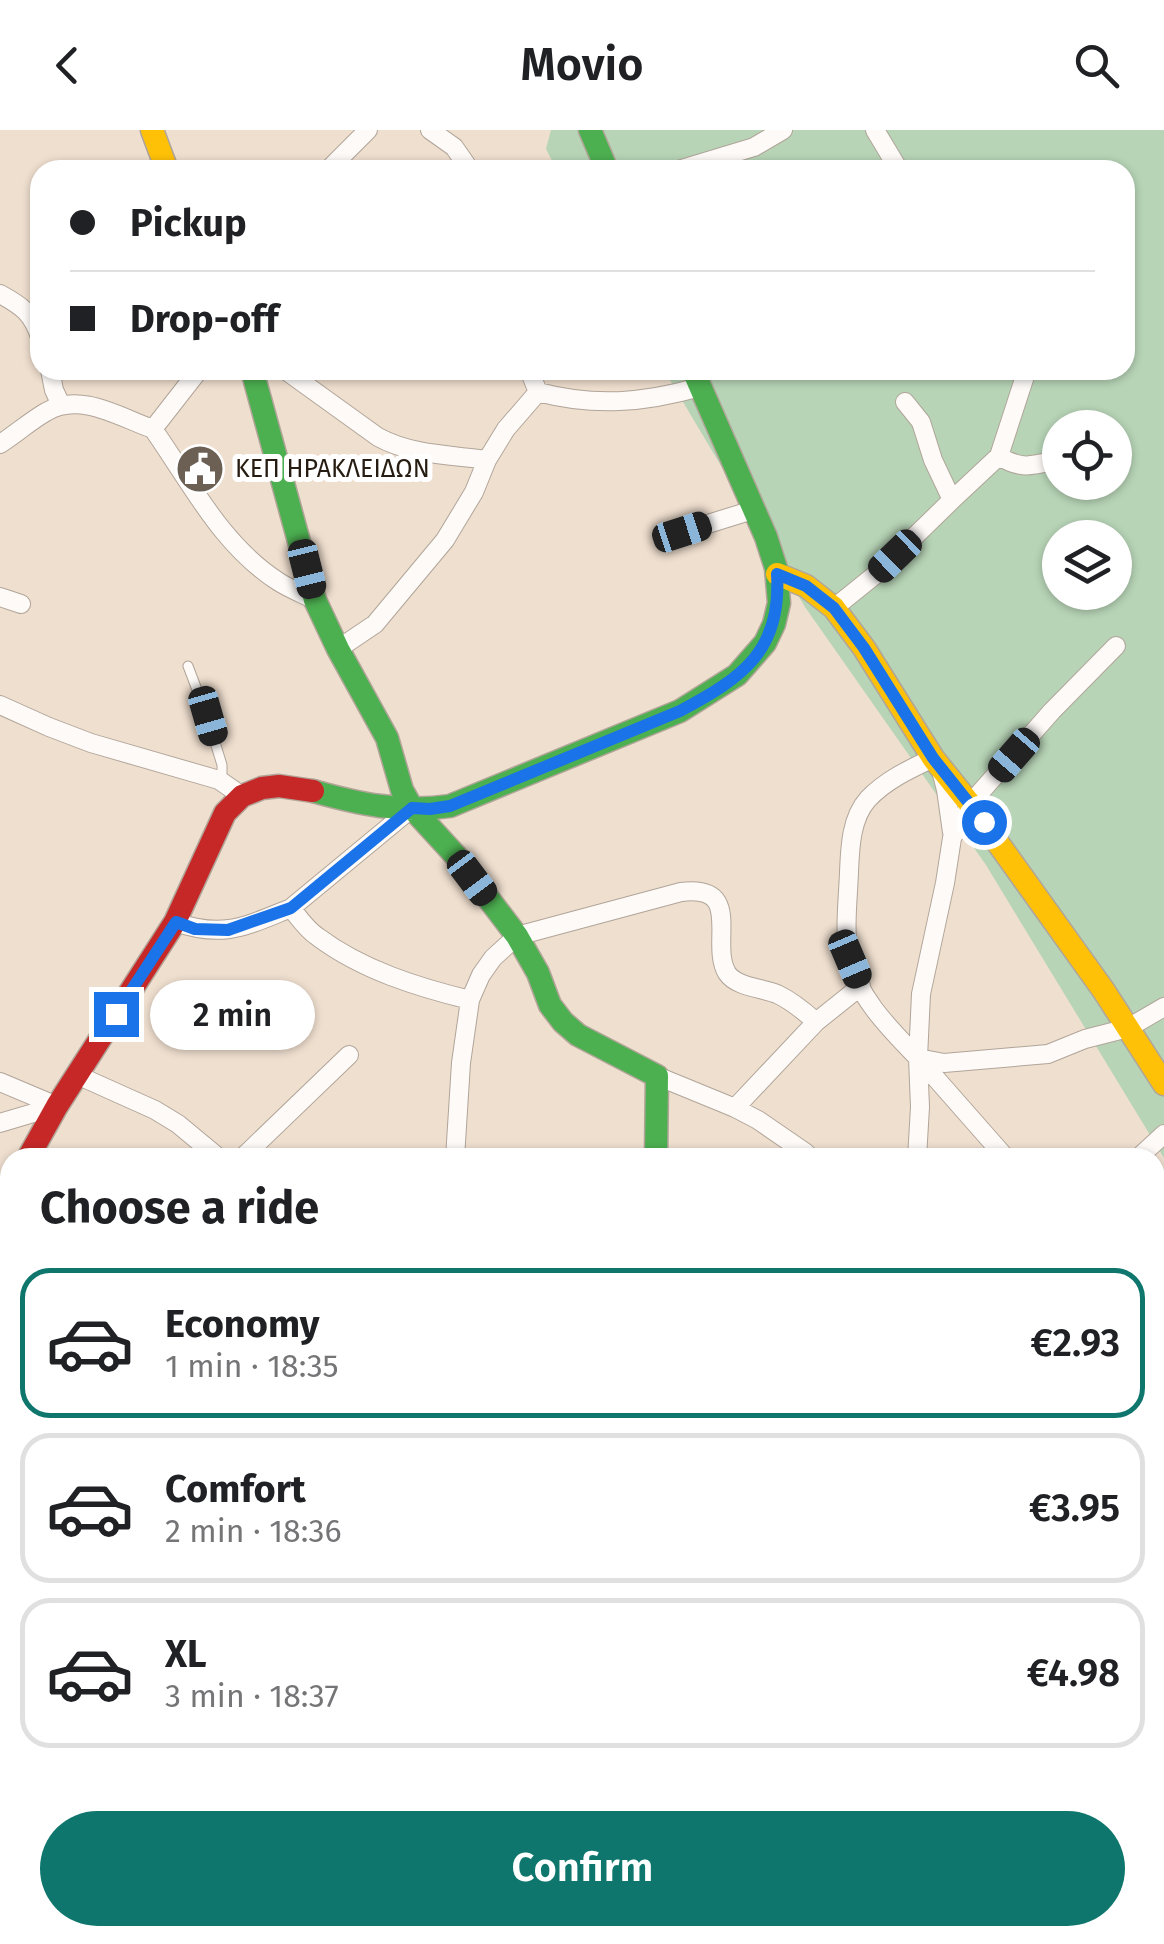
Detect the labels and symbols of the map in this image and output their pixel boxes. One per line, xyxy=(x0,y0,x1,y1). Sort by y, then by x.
public building icon: ΚΕΠ ΗΡΑΚΛΕΙΔΩΝ xyxy=(174,443,226,495)
place label: ΚΕΠ ΗΡΑΚΛΕΙΔΩΝ xyxy=(235,454,430,484)
car xyxy=(649,508,715,556)
car xyxy=(863,524,927,588)
car xyxy=(285,536,329,602)
car xyxy=(185,683,231,749)
car xyxy=(983,723,1045,787)
route start xyxy=(962,800,1007,845)
car xyxy=(442,845,502,911)
car xyxy=(824,926,876,992)
callout: 2 min xyxy=(151,979,316,1049)
route end xyxy=(94,992,139,1037)

